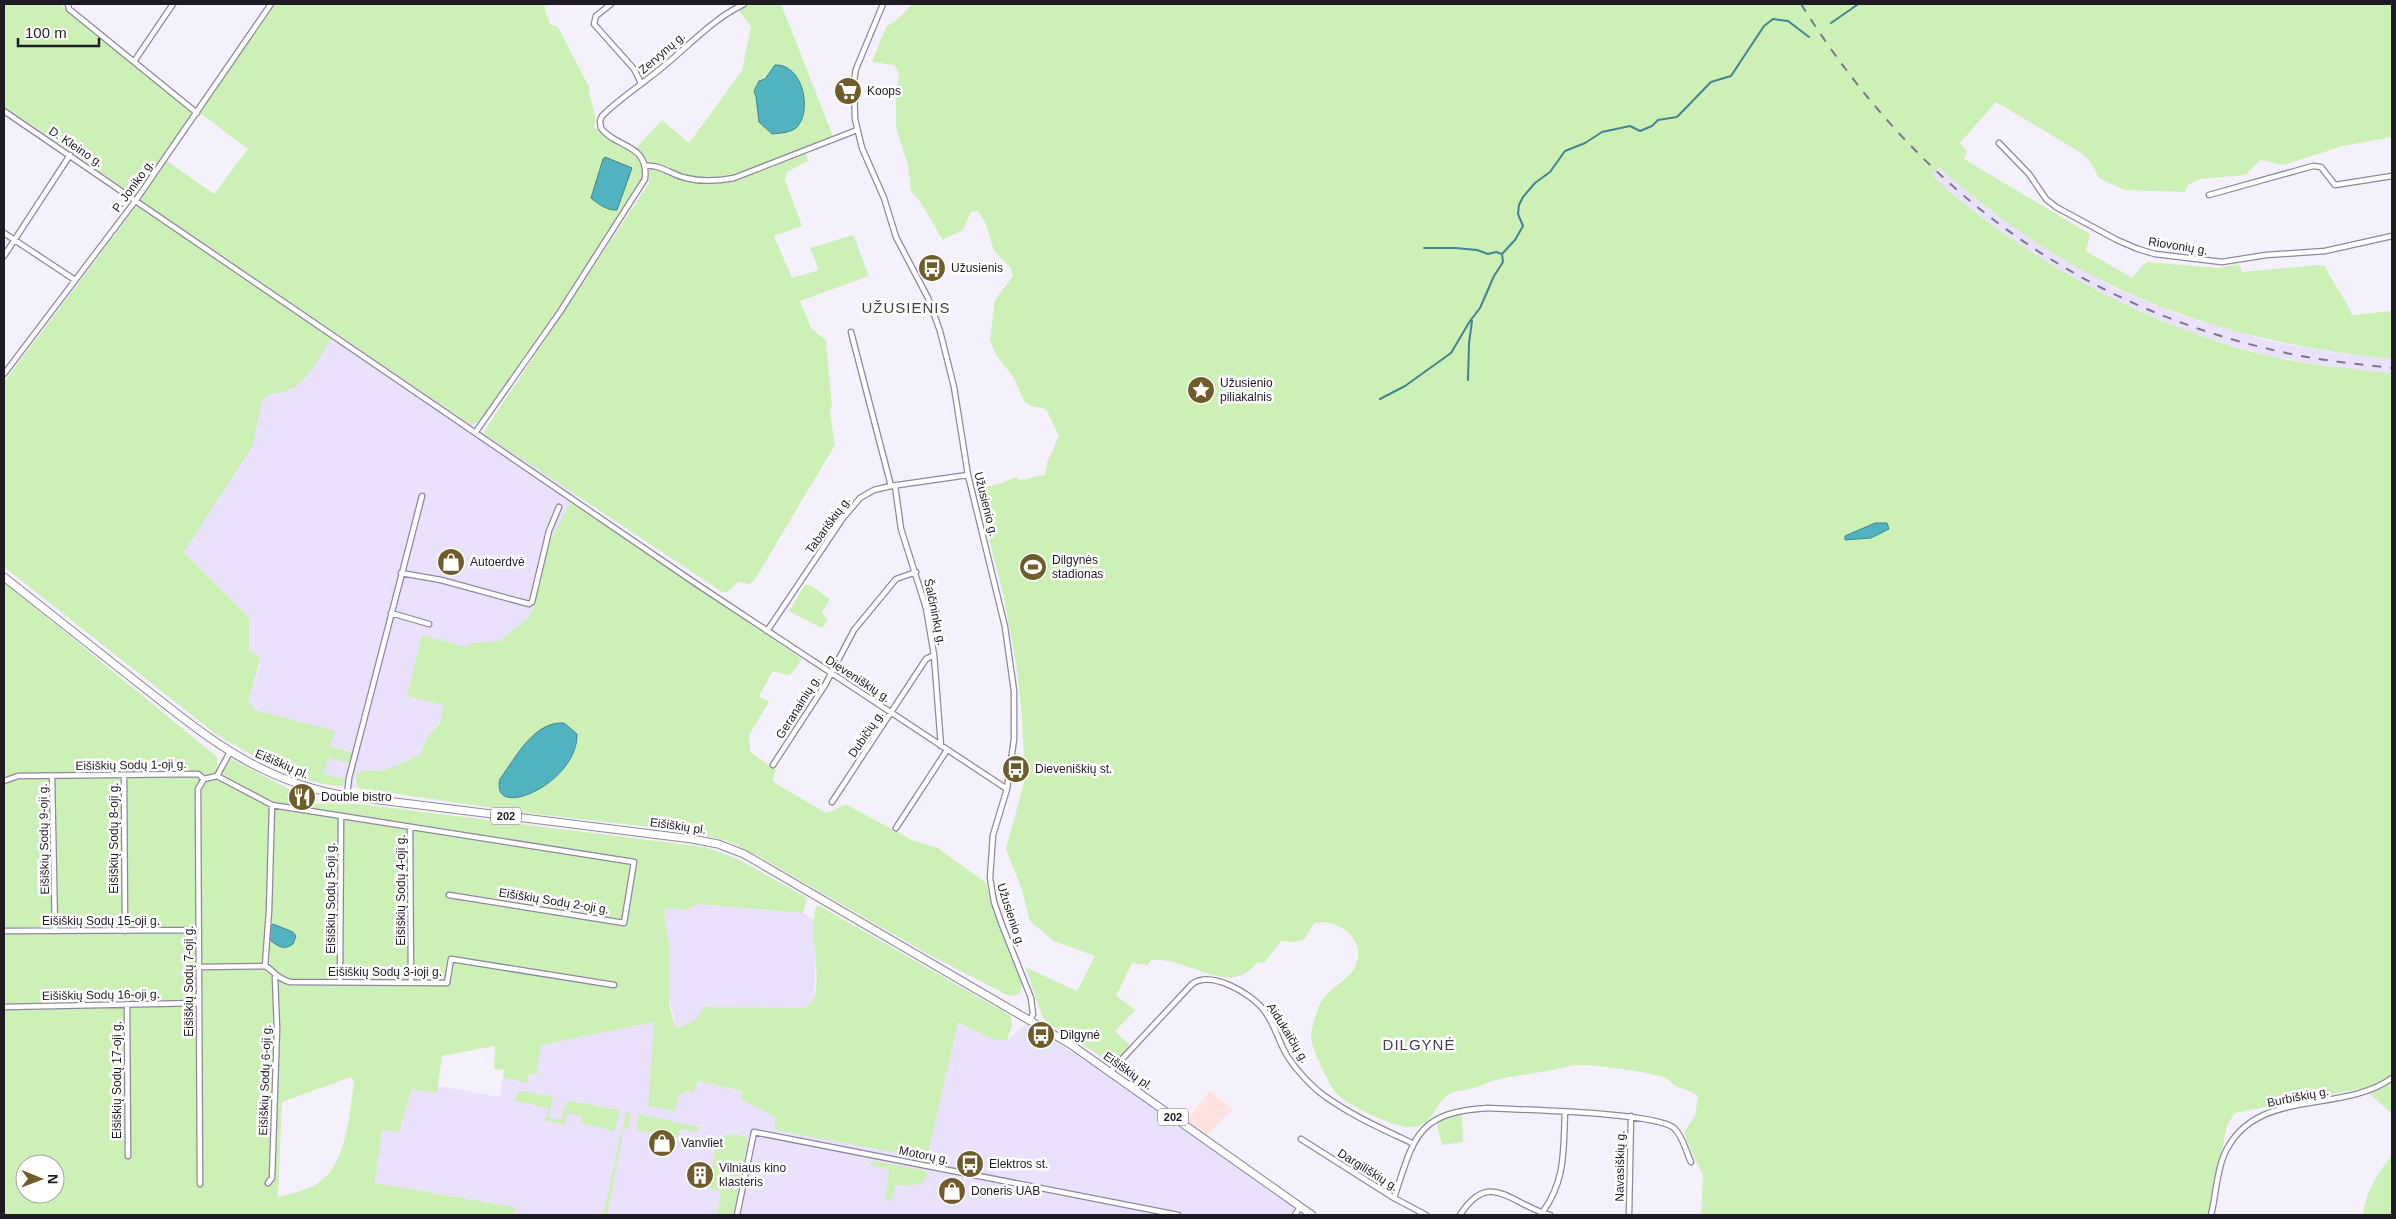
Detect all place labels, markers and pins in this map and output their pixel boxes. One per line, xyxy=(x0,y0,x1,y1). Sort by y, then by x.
supermarket icon: Koops xyxy=(833,76,863,106)
place label: Koops xyxy=(867,84,901,98)
bus stop icon: Užusienis xyxy=(917,253,947,283)
place label: Užusienis xyxy=(951,261,1003,275)
place icon: Užusienio piliakalnis xyxy=(1186,375,1216,405)
place label: Užusienio piliakalnis xyxy=(1220,376,1273,404)
shop icon: Autoerdvė xyxy=(436,547,466,577)
sports icon: Dilgynės stadionas xyxy=(1018,552,1048,582)
place label: Dilgynės stadionas xyxy=(1052,553,1103,581)
place label: Autoerdvė xyxy=(470,555,525,569)
bus stop icon: Dieveniškių st. xyxy=(1001,754,1031,784)
place label: Dieveniškių st. xyxy=(1035,762,1112,776)
restaurant icon: Double bistro xyxy=(287,782,317,812)
place label: Double bistro xyxy=(321,790,392,804)
bus stop icon: Dilgynė xyxy=(1026,1020,1056,1050)
place label: Dilgynė xyxy=(1060,1028,1100,1042)
shop icon: Vanvliet xyxy=(647,1128,677,1158)
place label: Vanvliet xyxy=(681,1136,723,1150)
bus stop icon: Elektros st. xyxy=(955,1149,985,1179)
place label: Elektros st. xyxy=(989,1157,1048,1171)
building icon: Vilniaus kino klasteris xyxy=(685,1160,715,1190)
place label: Vilniaus kino klasteris xyxy=(719,1161,786,1189)
shop icon: Doneris UAB xyxy=(937,1176,967,1206)
place label: Doneris UAB xyxy=(971,1184,1040,1198)

